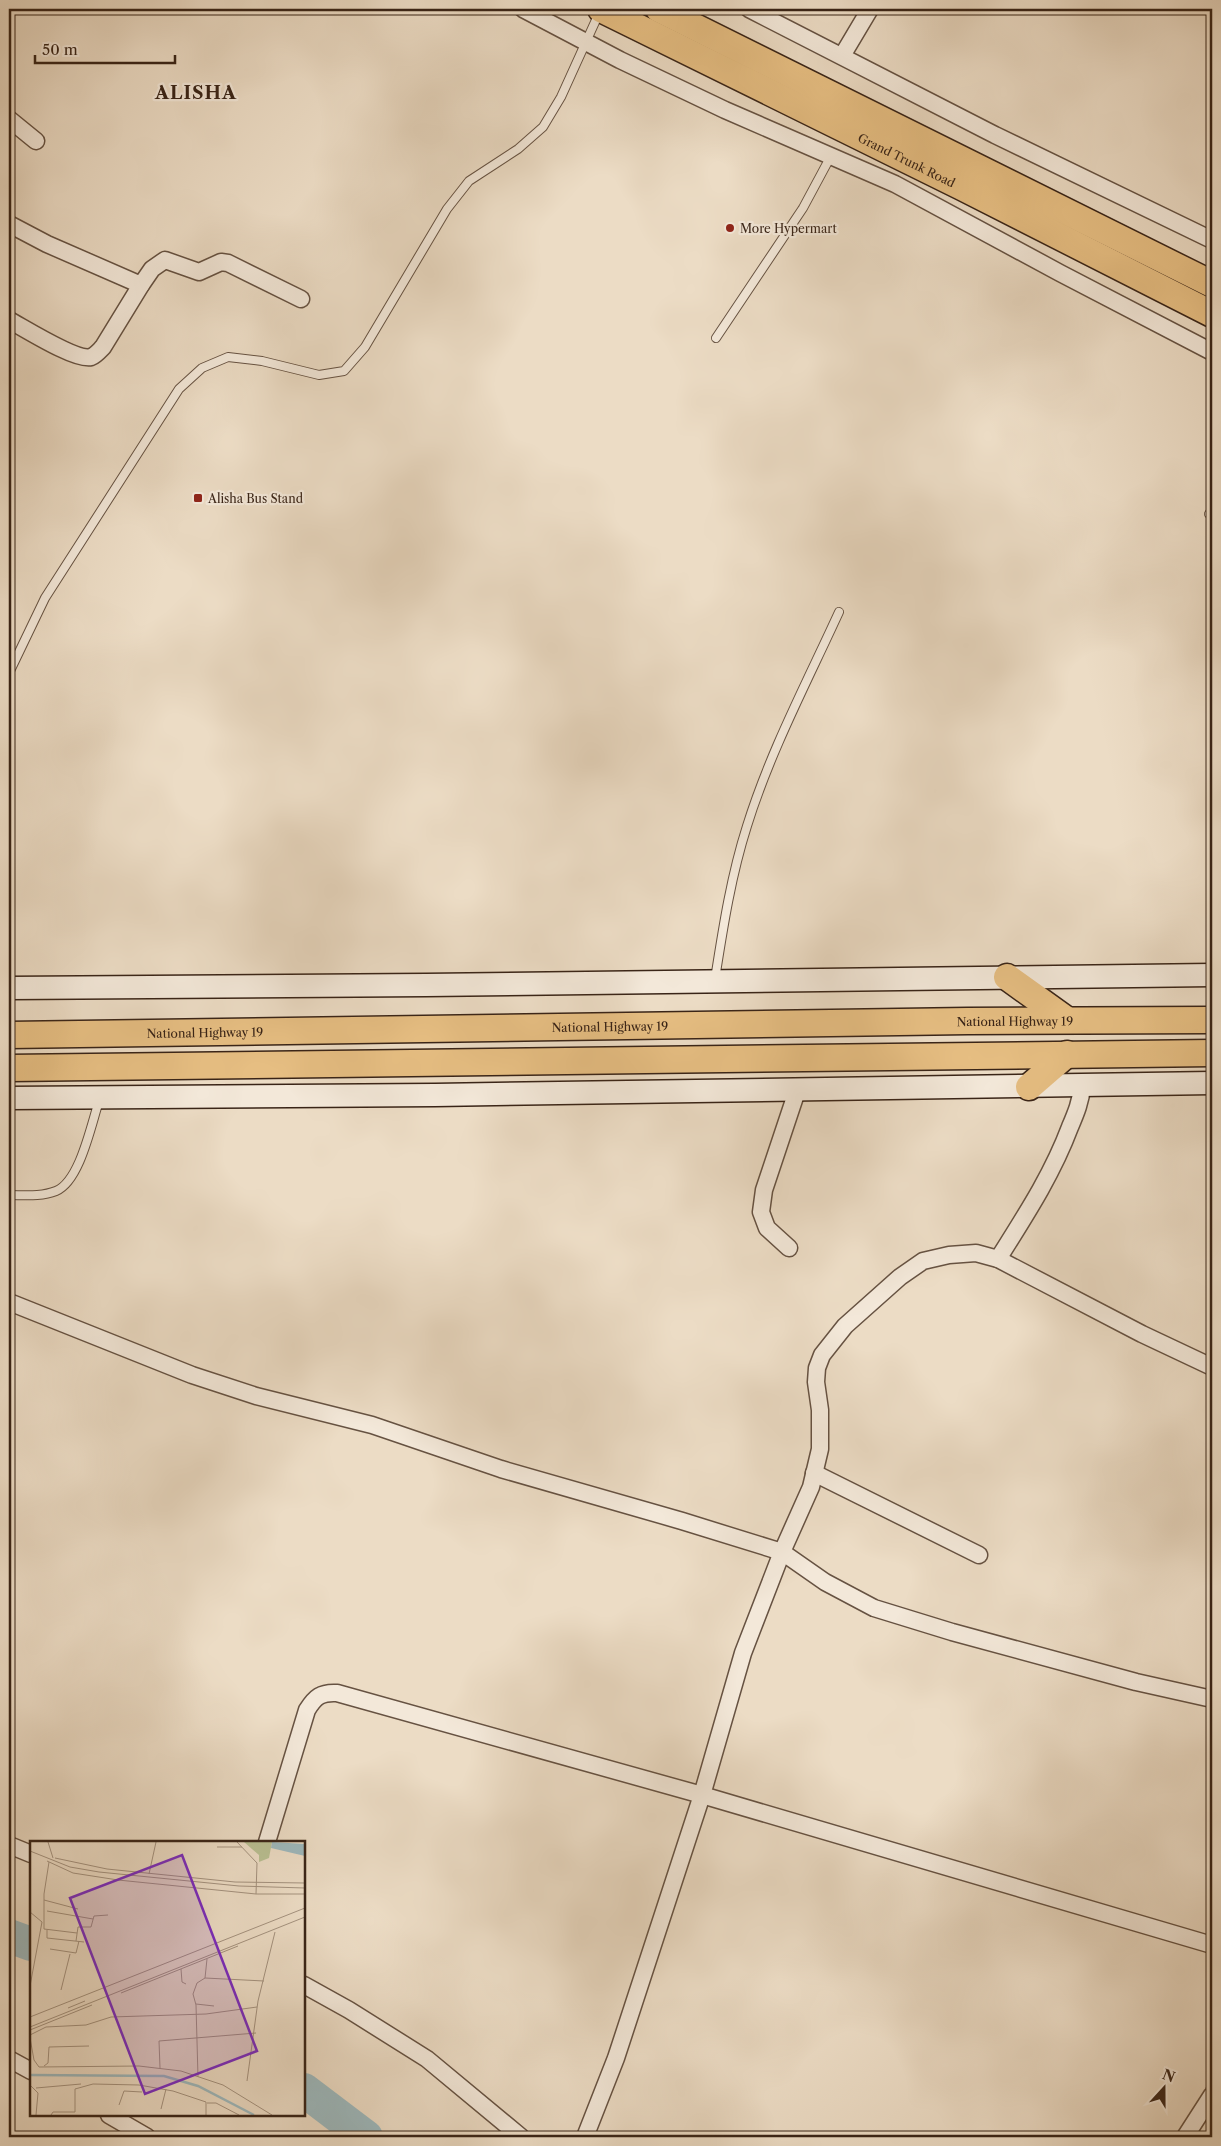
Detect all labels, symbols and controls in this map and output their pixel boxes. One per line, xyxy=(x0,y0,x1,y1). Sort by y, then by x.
scale bar xyxy=(35,32,175,64)
text: 50 m xyxy=(42,40,78,59)
district label: ALISHA xyxy=(154,82,237,104)
street label: Grand Trunk Road xyxy=(856,130,959,190)
place label: More Hypermart xyxy=(740,221,837,236)
marker: More Hypermart xyxy=(724,222,736,234)
place label: Alisha Bus Stand xyxy=(207,491,304,506)
marker: Alisha Bus Stand xyxy=(192,492,204,504)
street label: National Highway 19 xyxy=(956,1013,1073,1029)
street label: National Highway 19 xyxy=(552,1018,668,1035)
street label: National Highway 19 xyxy=(147,1024,263,1040)
inset map xyxy=(30,1841,305,2116)
north arrow xyxy=(1138,2064,1188,2114)
text: N xyxy=(1160,2065,1178,2086)

